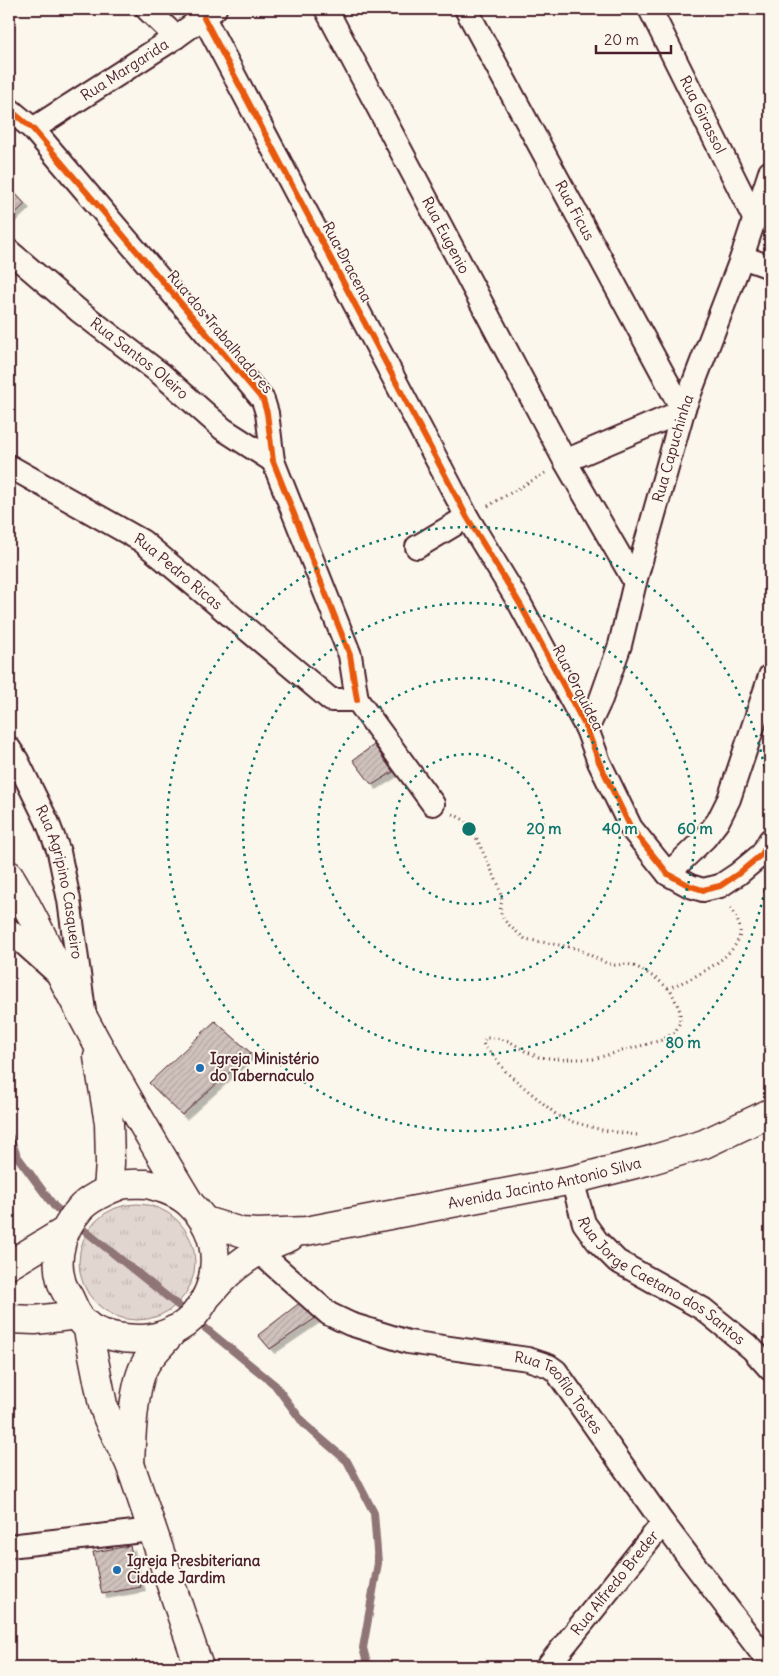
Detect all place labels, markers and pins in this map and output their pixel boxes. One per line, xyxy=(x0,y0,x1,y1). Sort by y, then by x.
centre of rings xyxy=(460,820,478,838)
place label: Igreja Ministério do Tabernaculo xyxy=(210,1049,320,1085)
marker: Igreja Ministério do Tabernaculo xyxy=(194,1062,206,1074)
place label: Igreja Presbiteriana Cidade Jardim xyxy=(127,1551,261,1587)
marker: Igreja Presbiteriana Cidade Jardim xyxy=(111,1564,123,1576)

